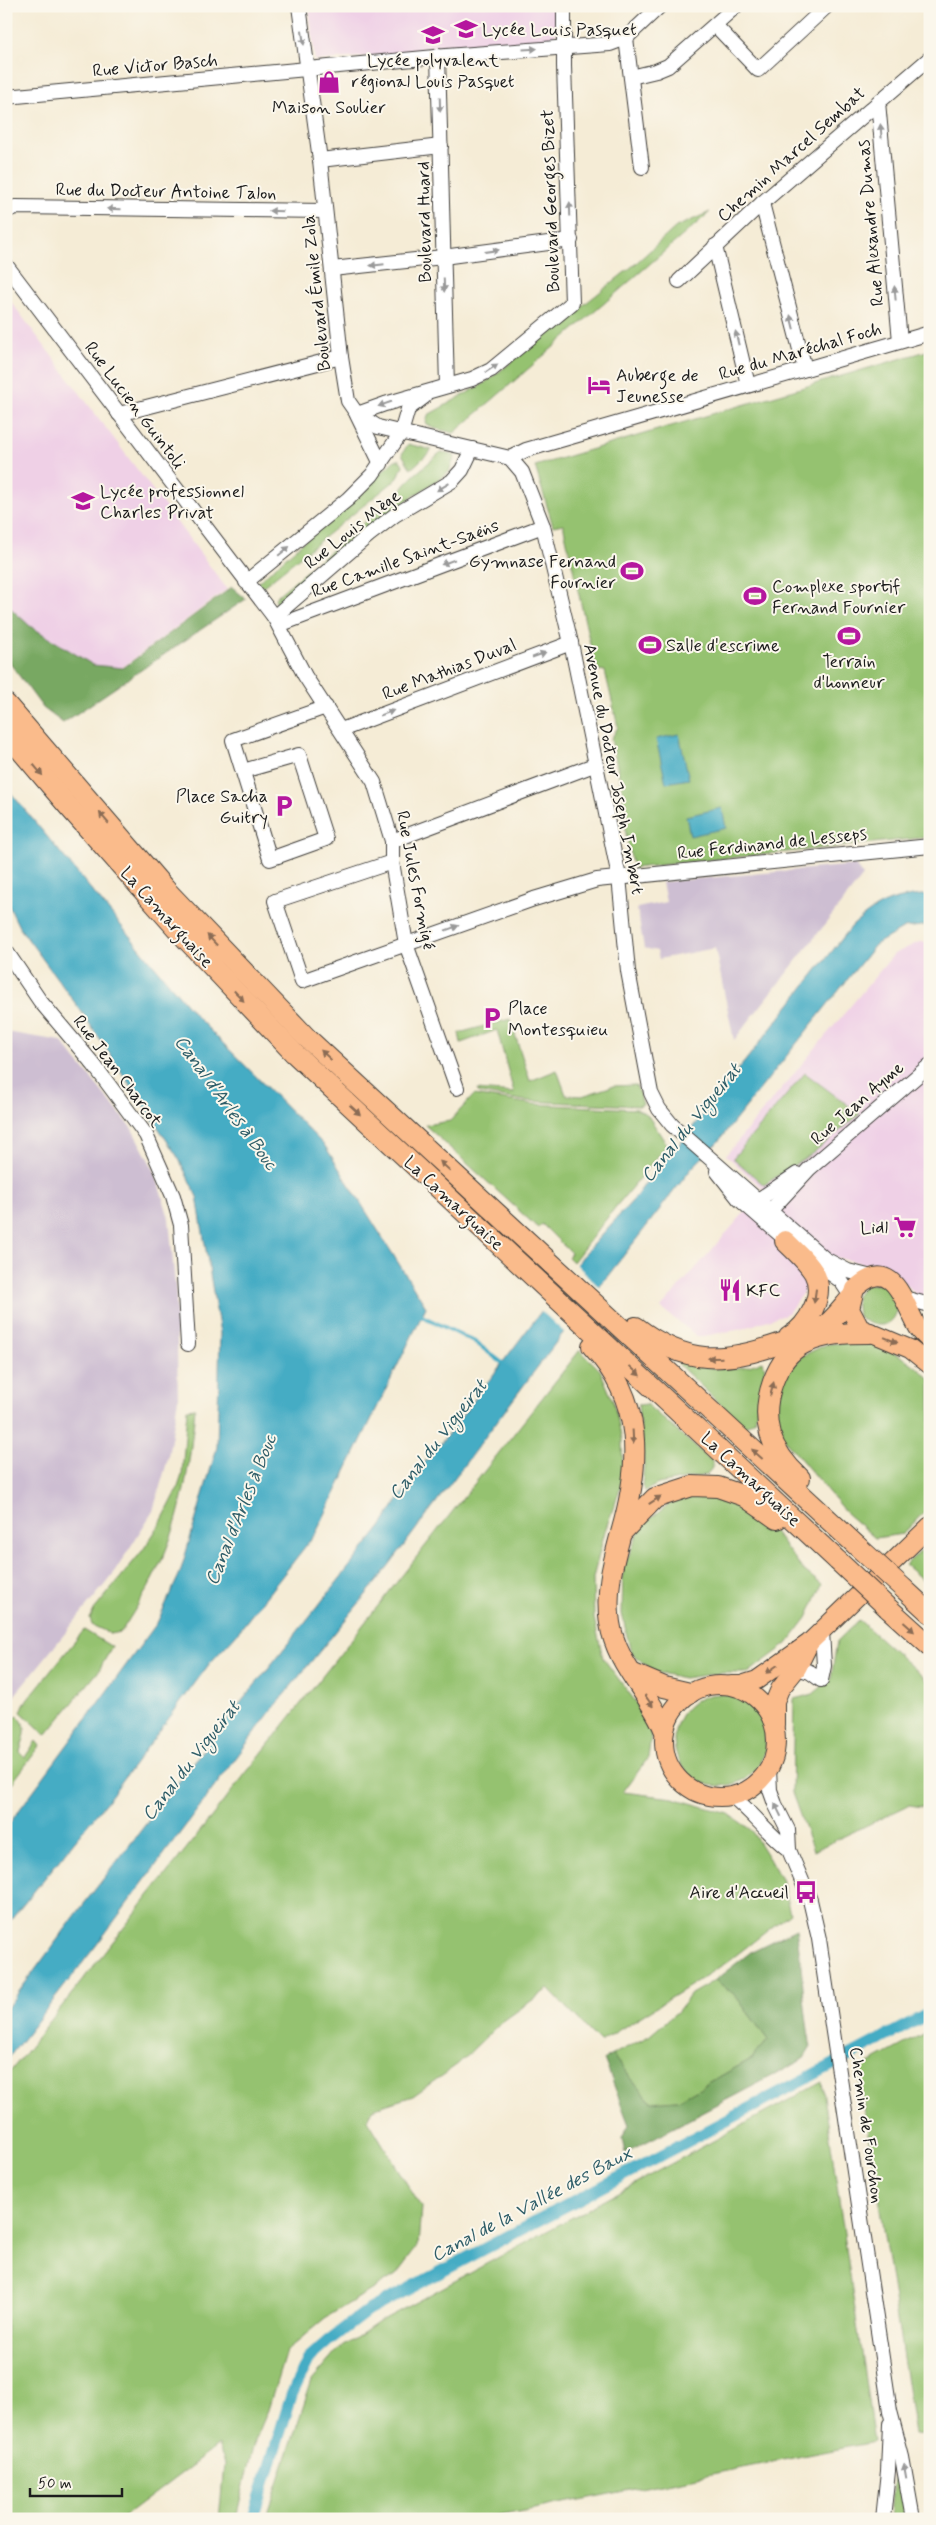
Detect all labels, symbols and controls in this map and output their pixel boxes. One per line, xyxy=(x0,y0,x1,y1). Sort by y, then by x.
school or university icon: Lycée Louis Pasquet xyxy=(453,16,479,42)
place label: Lycée Louis Pasquet xyxy=(482,18,637,42)
school or university icon: Lycée polyvalent régional Louis Pasquet xyxy=(420,22,446,48)
one-way arrow xyxy=(299,31,307,47)
one-way arrow xyxy=(522,45,538,53)
street label: Rue Victor Basch xyxy=(92,49,219,83)
place label: Lycée polyvalent régional Louis Pasquet xyxy=(351,49,515,94)
shop icon: Maison Soulier xyxy=(316,69,342,95)
street label: Chemin Marcel Sembat xyxy=(712,82,871,228)
place label: Maison Soulier xyxy=(272,96,386,120)
one-way arrow xyxy=(436,97,444,113)
street label: Boulevard Georges Bizet xyxy=(536,109,568,293)
one-way arrow xyxy=(876,122,884,138)
street label: Rue Alexandre Dumas xyxy=(852,139,890,307)
street label: Boulevard Huard xyxy=(412,161,438,283)
street label: Rue du Docteur Antoine Talon xyxy=(55,178,277,206)
one-way arrow xyxy=(565,200,573,216)
one-way arrow xyxy=(106,205,122,213)
one-way arrow xyxy=(268,207,284,215)
street label: Boulevard Émile Zola xyxy=(297,213,337,372)
one-way arrow xyxy=(484,247,500,255)
one-way arrow xyxy=(369,261,385,269)
one-way arrow xyxy=(440,277,448,293)
one-way arrow xyxy=(891,284,899,300)
one-way arrow xyxy=(788,314,796,329)
street label: Rue du Maréchal Foch xyxy=(716,317,885,387)
one-way arrow xyxy=(733,330,741,345)
street label: Rue Lucien Guintoli xyxy=(78,337,190,474)
one-way arrow xyxy=(485,363,499,373)
place label: Auberge de Jeunesse xyxy=(616,364,699,409)
hotel icon: Auberge de Jeunesse xyxy=(586,372,612,398)
one-way arrow xyxy=(377,400,392,408)
place label: Lycée professionnel Charles Privat xyxy=(100,480,244,525)
one-way arrow xyxy=(436,482,449,491)
street label: Rue Louis Mège xyxy=(299,484,406,575)
school or university icon: Lycée professionnel Charles Privat xyxy=(70,488,96,514)
street label: Rue Camille Saint-Saëns xyxy=(308,514,503,604)
one-way arrow xyxy=(277,546,290,557)
place label: Gymnase Fernand Fournier xyxy=(469,550,616,595)
one-way arrow xyxy=(440,558,455,566)
sports icon: Gymnase Fernand Fournier xyxy=(619,558,645,584)
place label: Complexe sportif Fernand Fournier xyxy=(772,575,906,620)
sports icon: Complexe sportif Fernand Fournier xyxy=(742,583,768,609)
sports icon: Terrain d'honneur xyxy=(836,623,862,649)
sports icon: Salle d'escrime xyxy=(637,632,663,658)
street label: Rue Mathias Duval xyxy=(379,633,520,707)
place label: Salle d'escrime xyxy=(666,634,779,658)
street label: Avenue du Docteur Joseph Imbert xyxy=(577,642,649,897)
place label: Terrain d'honneur xyxy=(813,650,885,695)
one-way arrow xyxy=(531,651,546,658)
one-way arrow xyxy=(380,709,395,717)
one-way arrow xyxy=(32,764,43,777)
place label: Place Sacha Guitry xyxy=(176,785,268,830)
parking icon: Place Sacha Guitry xyxy=(271,793,297,819)
street label: Rue Jules Formigé xyxy=(390,809,440,952)
one-way arrow xyxy=(99,811,110,824)
street label: Rue Ferdinand de Lesseps xyxy=(676,822,868,866)
street label: La Camarguaise xyxy=(113,862,218,975)
one-way arrow xyxy=(445,923,460,931)
one-way arrow xyxy=(206,934,218,946)
one-way arrow xyxy=(233,990,245,1002)
place label: Place Montesquieu xyxy=(508,997,608,1042)
parking icon: Place Montesquieu xyxy=(479,1005,505,1031)
street label: Rue Jean Charcot xyxy=(67,1010,168,1133)
water label: Canal d'Arles à Bouc xyxy=(168,1030,283,1176)
one-way arrow xyxy=(320,1049,332,1061)
street label: Rue Jean Ayme xyxy=(806,1056,910,1151)
water label: Canal du Vigueirat xyxy=(636,1057,750,1189)
one-way arrow xyxy=(348,1104,360,1116)
street label: La Camarguaise xyxy=(397,1151,509,1258)
one-way arrow xyxy=(439,1160,451,1172)
supermarket icon: Lidl xyxy=(892,1214,918,1240)
place label: Lidl xyxy=(860,1216,888,1240)
restaurant icon: KFC xyxy=(717,1277,743,1303)
place label: KFC xyxy=(746,1279,780,1303)
one-way arrow xyxy=(811,1288,819,1304)
one-way arrow xyxy=(884,1336,898,1344)
one-way arrow xyxy=(706,1354,722,1362)
one-way arrow xyxy=(629,1365,641,1377)
water label: Canal du Vigueirat xyxy=(383,1373,496,1506)
one-way arrow xyxy=(768,1381,776,1397)
street label: La Camarguaise xyxy=(694,1427,806,1534)
one-way arrow xyxy=(630,1429,638,1445)
water label: Canal d'Arles à Bouc xyxy=(200,1430,283,1589)
one-way arrow xyxy=(751,1448,763,1460)
one-way arrow xyxy=(648,1495,662,1504)
one-way arrow xyxy=(902,1621,914,1633)
one-way arrow xyxy=(765,1664,779,1674)
water label: Canal du Vigueirat xyxy=(136,1694,249,1827)
one-way arrow xyxy=(643,1694,653,1707)
one-way arrow xyxy=(774,1803,782,1817)
bus stop icon: Aire d'Accueil xyxy=(793,1879,819,1905)
place label: Aire d'Accueil xyxy=(689,1881,789,1905)
street label: Chemin de Fourchon xyxy=(843,2045,889,2205)
water label: Canal de la Vallée des Baux xyxy=(427,2140,638,2268)
one-way arrow xyxy=(900,2462,908,2478)
scale bar xyxy=(30,2465,122,2497)
text: 50 m xyxy=(38,2474,72,2494)

